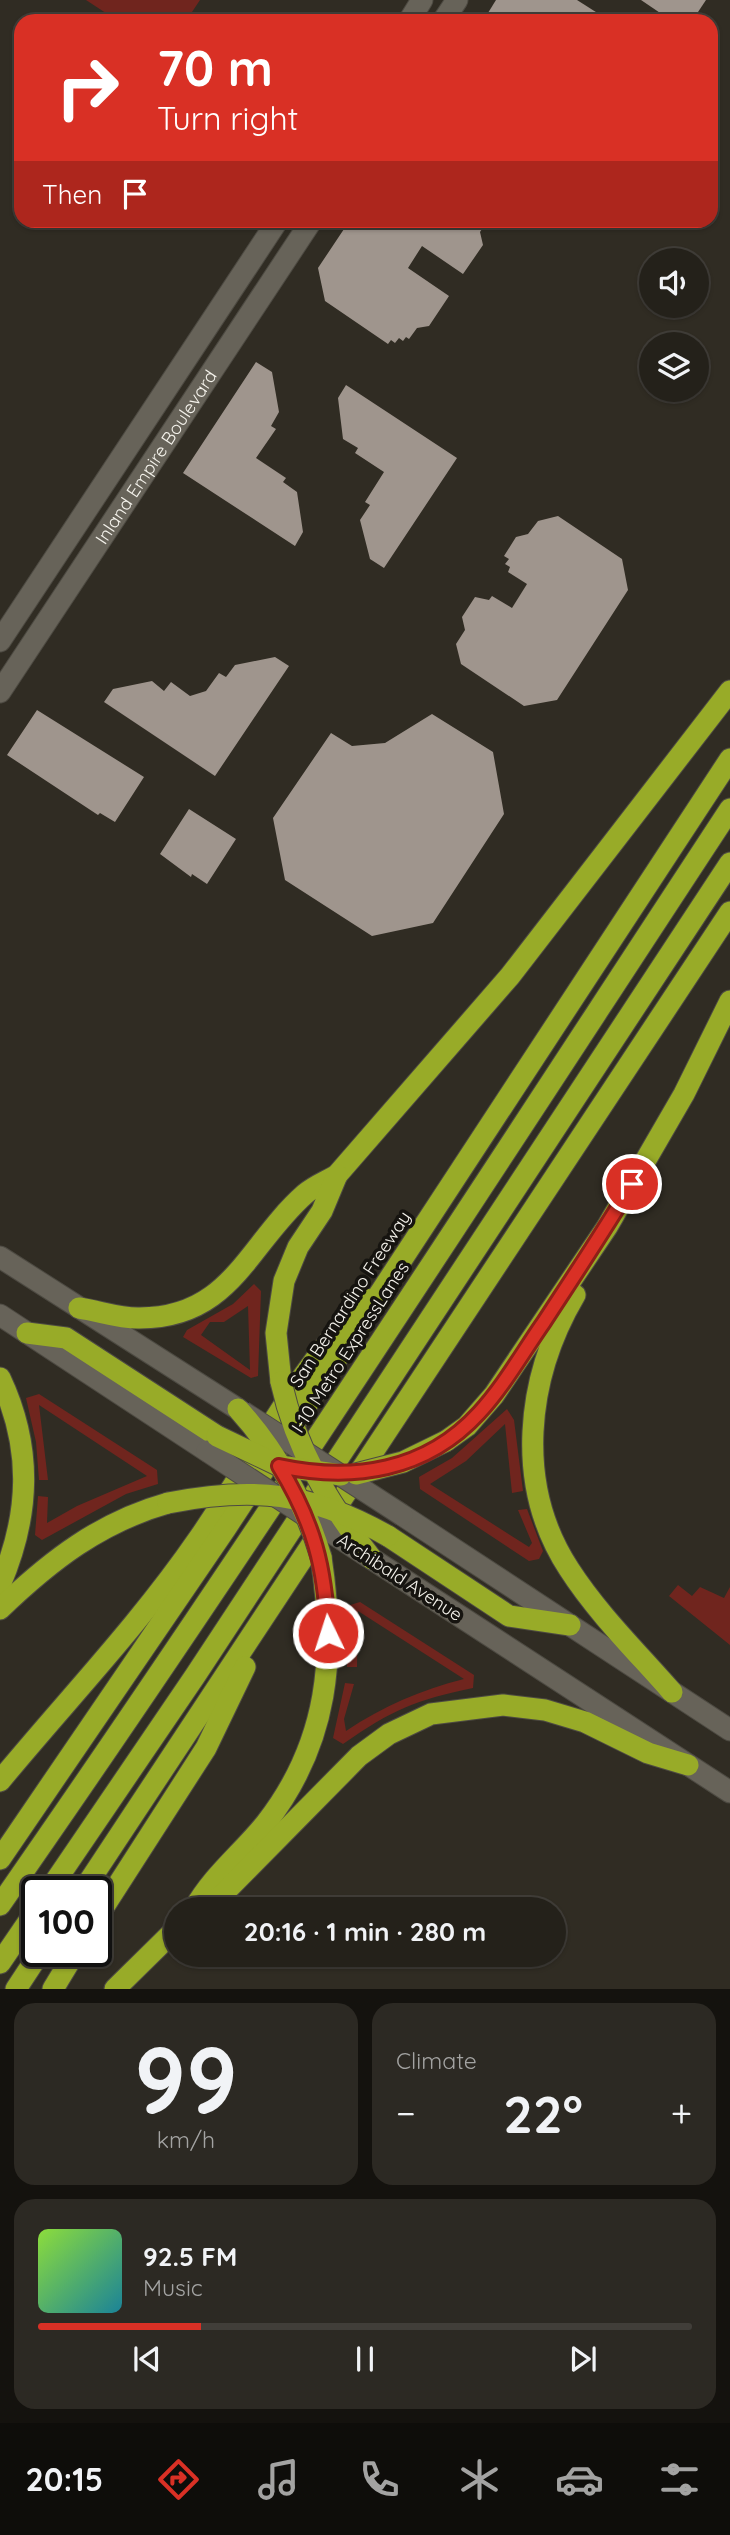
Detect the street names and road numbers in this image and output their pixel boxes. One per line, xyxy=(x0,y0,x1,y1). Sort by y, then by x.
street label: Inland Empire Boulevard xyxy=(90,365,221,548)
street label: San Bernardino Freeway xyxy=(284,1207,416,1391)
street label: I-10 Metro ExpressLanes xyxy=(286,1257,414,1437)
street label: Archibald Avenue xyxy=(333,1528,467,1626)

